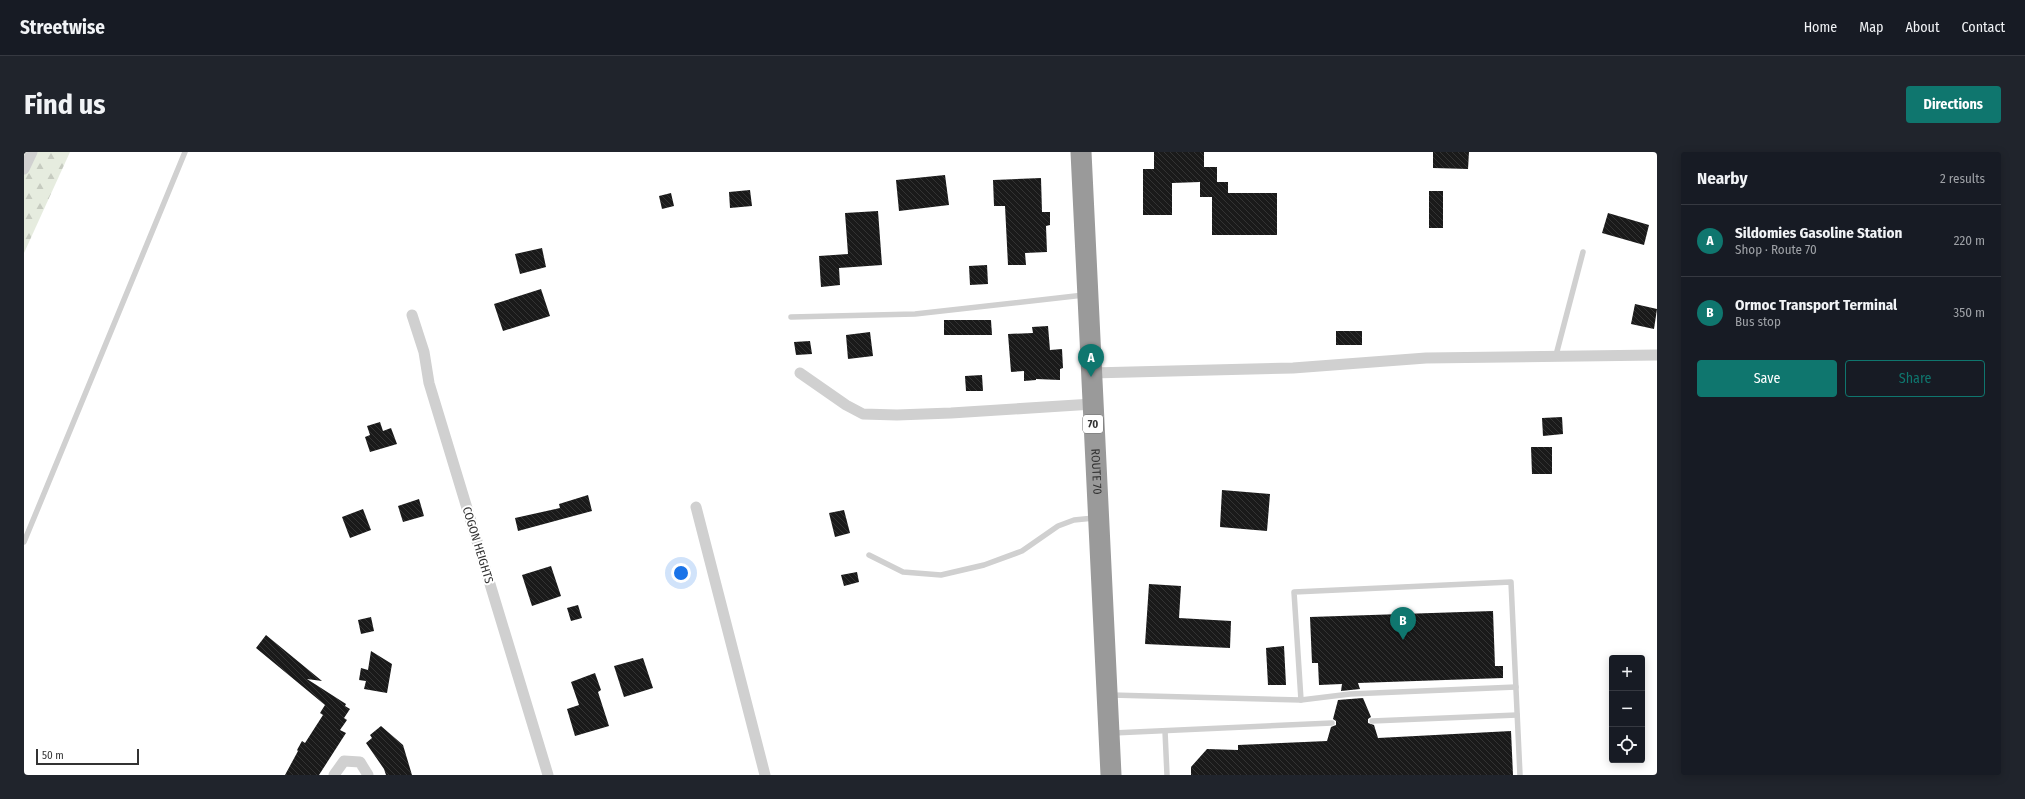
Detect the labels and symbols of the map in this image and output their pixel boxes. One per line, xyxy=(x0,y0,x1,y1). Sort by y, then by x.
pin: A xyxy=(1078,344,1104,377)
road number: 70 xyxy=(1083,415,1103,433)
street label: ROUTE 70 xyxy=(1088,448,1104,495)
street label: COGON HEIGHTS xyxy=(460,505,496,585)
your location xyxy=(671,563,691,583)
pin: B xyxy=(1390,607,1416,640)
scale bar xyxy=(36,747,139,766)

